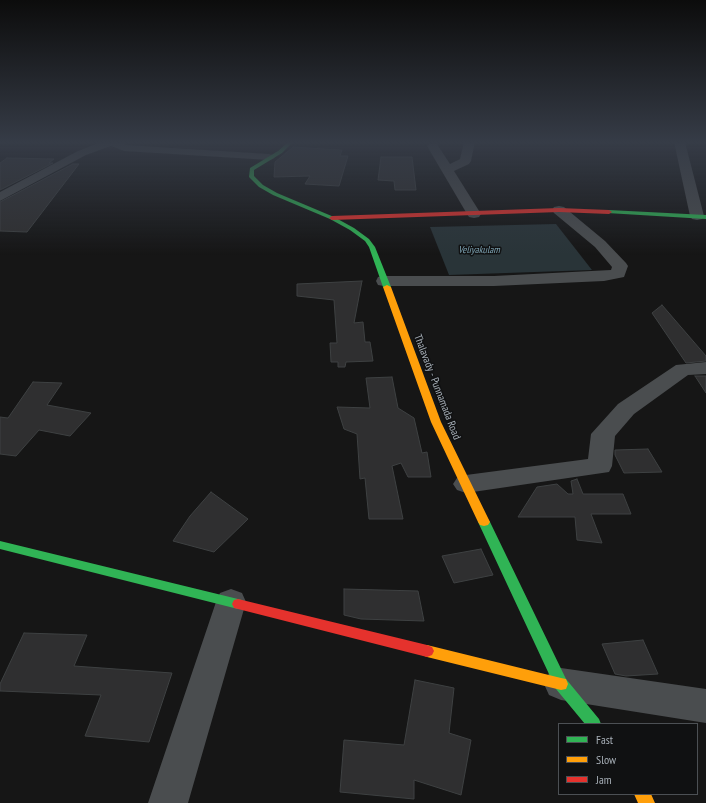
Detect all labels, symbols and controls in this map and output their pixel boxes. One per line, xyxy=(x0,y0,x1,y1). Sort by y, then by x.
water label: Veliyakulam xyxy=(458,244,500,256)
street label: Thalavady - Punnamada Road xyxy=(411,332,463,442)
legend xyxy=(558,723,698,795)
text: Fast xyxy=(596,732,613,747)
text: Slow xyxy=(596,752,616,767)
text: Jam xyxy=(596,772,612,787)

